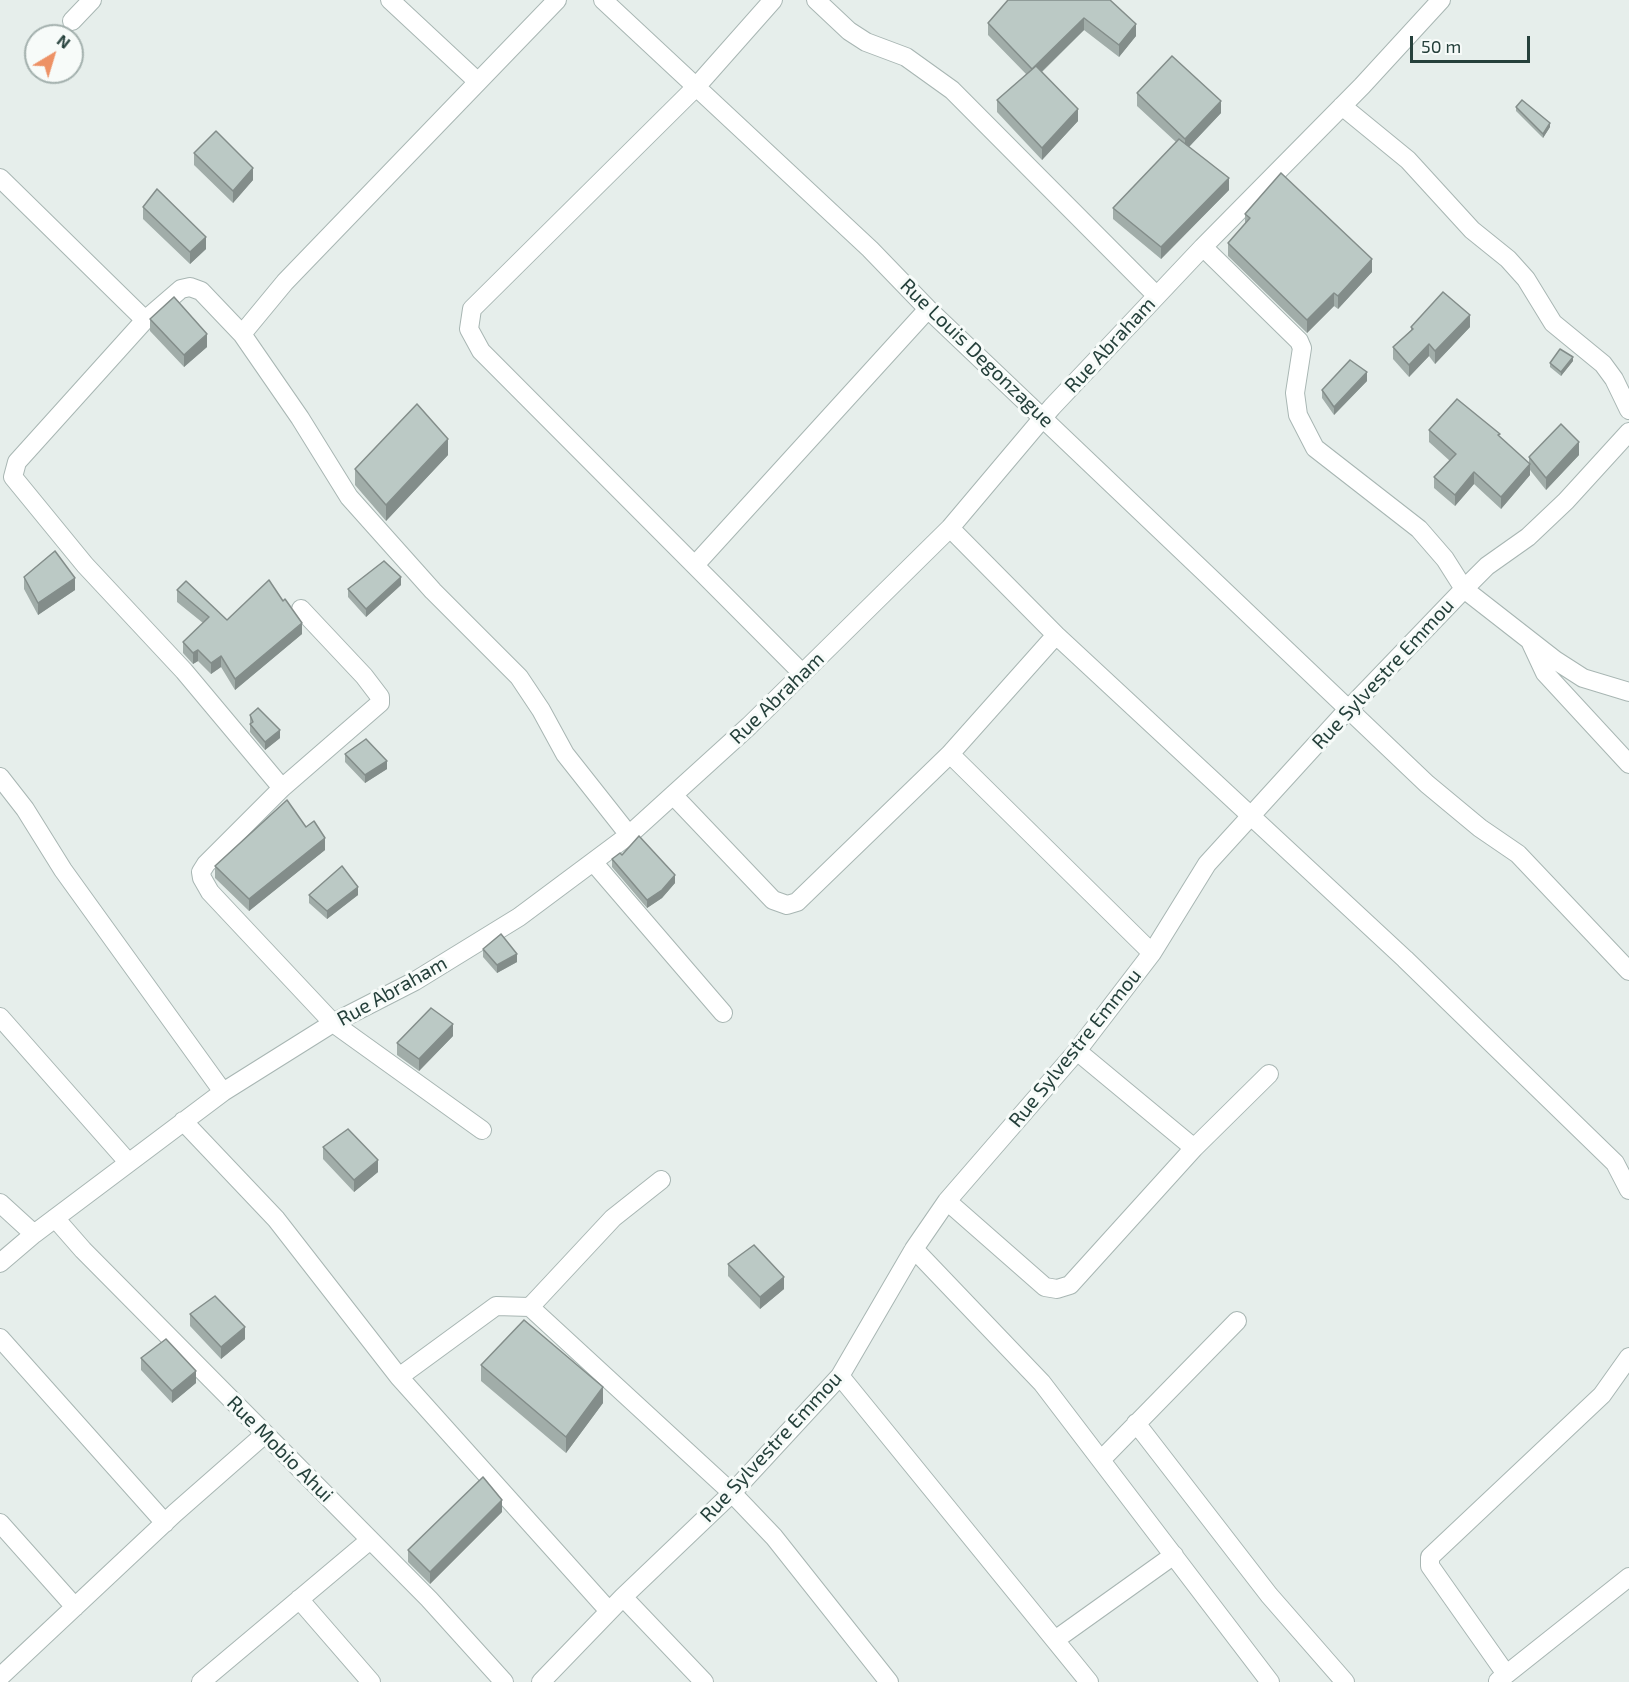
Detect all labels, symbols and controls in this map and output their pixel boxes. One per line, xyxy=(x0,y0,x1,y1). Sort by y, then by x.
north arrow xyxy=(24,24,84,84)
scale bar xyxy=(1413,24,1533,62)
text: N xyxy=(54,30,75,52)
text: 50 m xyxy=(1421,35,1461,57)
street label: Rue Louis Degonzague xyxy=(895,273,1059,433)
street label: Rue Abraham xyxy=(1060,292,1160,398)
street label: Rue Sylvestre Emmou xyxy=(1307,594,1459,754)
street label: Rue Abraham xyxy=(725,647,829,749)
street label: Rue Abraham xyxy=(333,951,451,1031)
street label: Rue Sylvestre Emmou xyxy=(1004,964,1146,1132)
street label: Rue Sylvestre Emmou xyxy=(695,1367,847,1527)
street label: Rue Mobio Ahui xyxy=(222,1391,338,1507)

